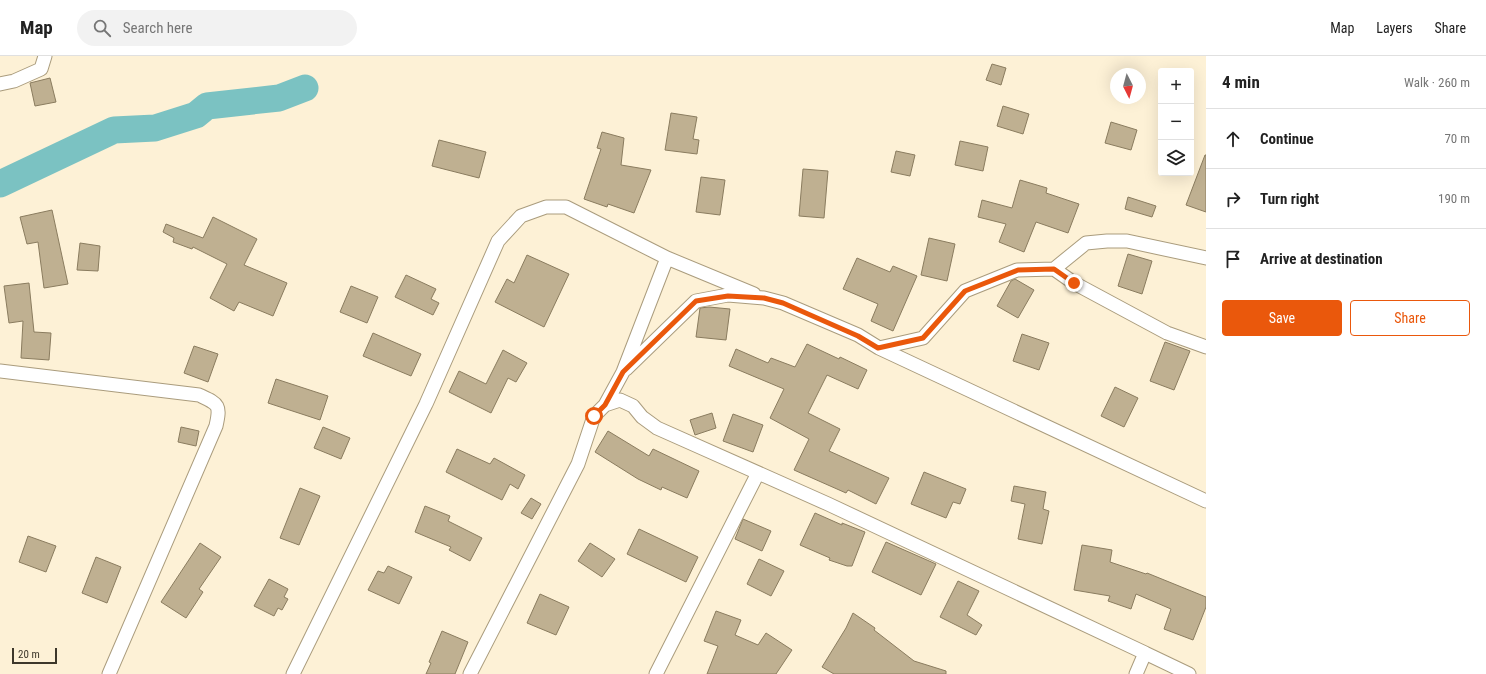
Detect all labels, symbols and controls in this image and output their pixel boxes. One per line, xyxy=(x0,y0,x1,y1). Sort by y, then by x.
search box xyxy=(77,10,357,46)
text: Map xyxy=(20,16,53,39)
icon: search xyxy=(91,17,113,39)
text: Search here xyxy=(123,19,193,37)
text: Map xyxy=(1330,20,1354,36)
text: Layers xyxy=(1376,20,1413,36)
text: Share xyxy=(1435,20,1466,36)
north arrow xyxy=(1110,68,1146,104)
map controls xyxy=(1158,68,1194,176)
button: + xyxy=(1158,68,1194,104)
text: 4 min xyxy=(1222,72,1260,92)
text: Walk · 260 m xyxy=(1404,75,1470,90)
button: − xyxy=(1158,104,1194,140)
icon: ahead xyxy=(1222,128,1244,150)
text: Continue xyxy=(1260,130,1314,148)
text: 70 m xyxy=(1444,131,1470,146)
button: layers xyxy=(1158,140,1194,176)
icon: right xyxy=(1222,188,1244,210)
text: Turn right xyxy=(1260,190,1319,208)
text: 190 m xyxy=(1438,191,1470,206)
icon: arrive xyxy=(1222,248,1244,270)
text: Arrive at destination xyxy=(1260,250,1383,268)
route end xyxy=(1065,274,1083,292)
button: Save xyxy=(1222,300,1342,336)
button: Share xyxy=(1350,300,1470,336)
route start xyxy=(585,407,603,425)
scale bar xyxy=(12,646,57,665)
text: 20 m xyxy=(18,648,40,661)

